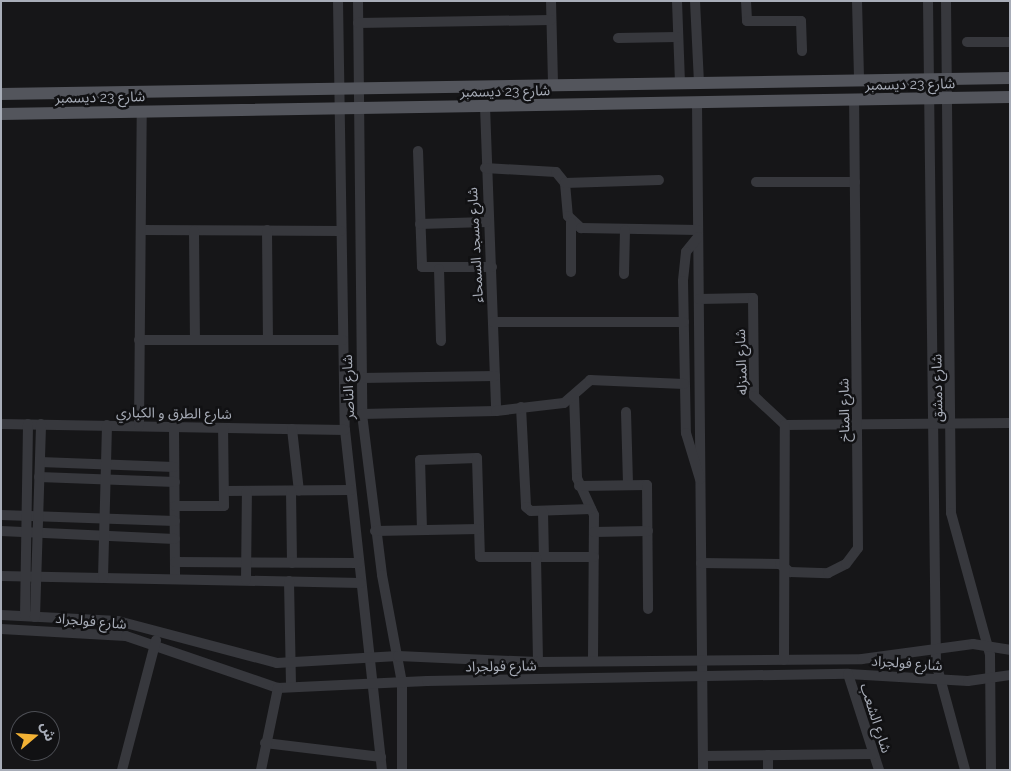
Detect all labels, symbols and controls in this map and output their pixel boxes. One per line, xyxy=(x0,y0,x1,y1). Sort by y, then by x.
street label: شارع 23 ديسمبر xyxy=(865,75,955,93)
street label: شارع 23 ديسمبر xyxy=(460,82,550,100)
street label: شارع 23 ديسمبر xyxy=(55,88,145,106)
street label: شارع مسجد السمحاء xyxy=(464,187,486,303)
street label: شارع المنزله xyxy=(731,329,751,395)
street label: شارع الناصر xyxy=(338,354,358,420)
street label: شارع دمشق xyxy=(928,354,946,422)
street label: شارع المناخ xyxy=(835,378,853,442)
street label: شارع الطرق و الكباري xyxy=(116,404,232,422)
street label: شارع فولجراد xyxy=(55,610,127,632)
street label: شارع فولجراد xyxy=(871,652,943,674)
street label: شارع فولجراد xyxy=(465,657,537,675)
street label: شارع الشعب xyxy=(857,681,895,755)
north arrow xyxy=(10,711,60,761)
text: ش xyxy=(38,720,59,743)

